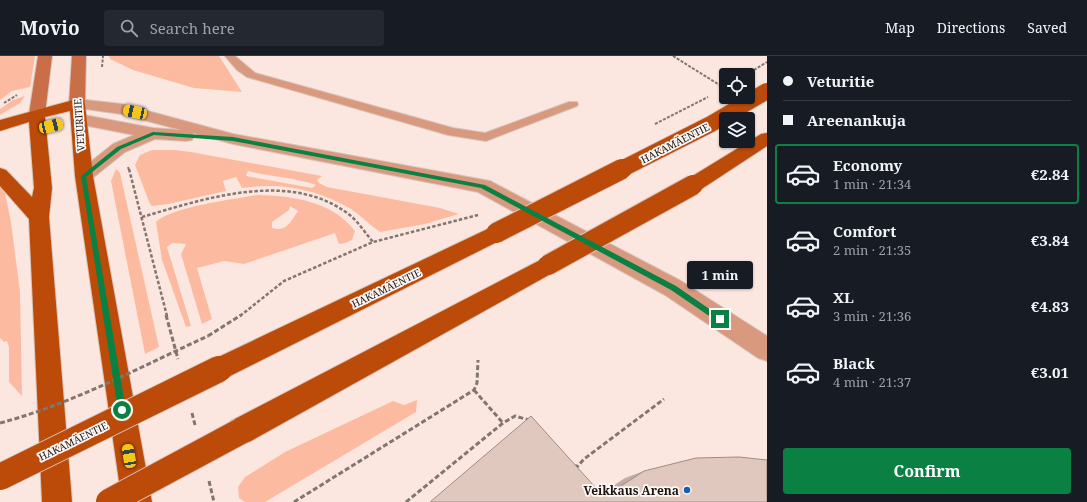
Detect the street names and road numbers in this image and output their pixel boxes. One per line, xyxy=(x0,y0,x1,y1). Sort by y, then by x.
street label: VETURITIE xyxy=(70,98,88,152)
street label: HAKAMÄENTIE xyxy=(638,120,712,166)
street label: HAKAMÄENTIE xyxy=(349,265,423,311)
street label: HAKAMÄENTIE xyxy=(36,418,110,464)

